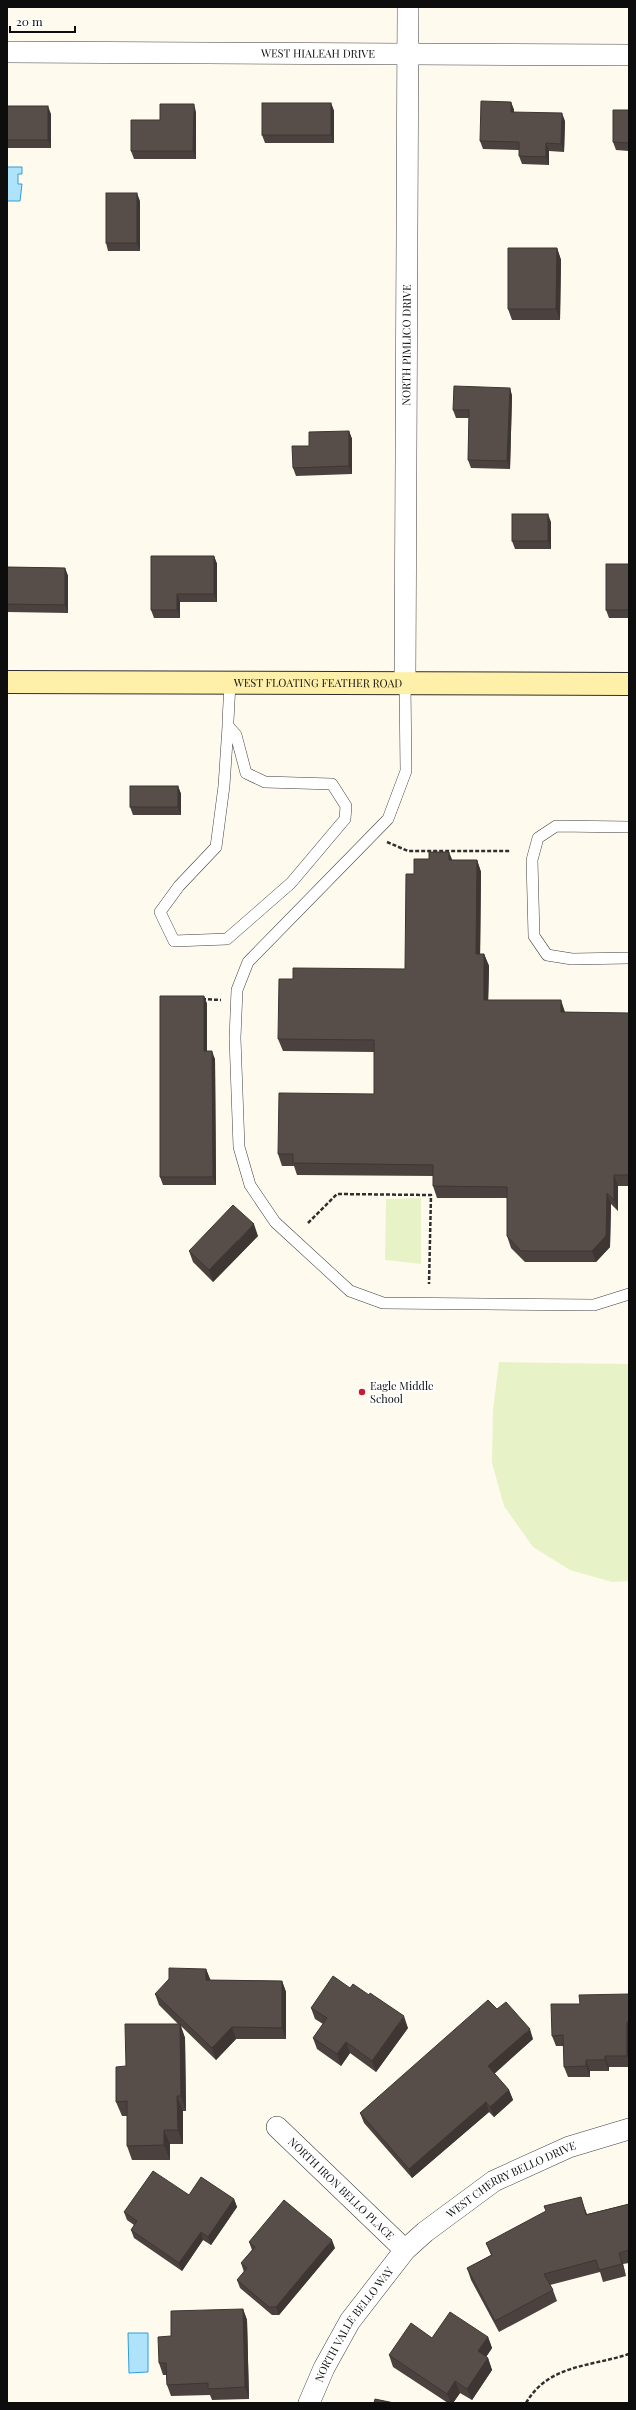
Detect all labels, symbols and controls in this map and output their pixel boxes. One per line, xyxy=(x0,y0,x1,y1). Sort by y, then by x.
scale bar xyxy=(10,8,75,34)
text: 20 m xyxy=(16,13,43,29)
street label: WEST HIALEAH DRIVE xyxy=(260,45,375,61)
street label: NORTH PIMLICO DRIVE xyxy=(398,284,414,406)
street label: WEST FLOATING FEATHER ROAD xyxy=(233,675,402,690)
place label: Eagle Middle School xyxy=(370,1378,434,1406)
marker: Eagle Middle School xyxy=(357,1387,367,1397)
street label: NORTH IRON BELLO PLACE xyxy=(285,2134,398,2243)
street label: WEST CHERRY BELLO DRIVE xyxy=(442,2137,578,2222)
street label: NORTH VALLE BELLO WAY xyxy=(311,2263,397,2384)

